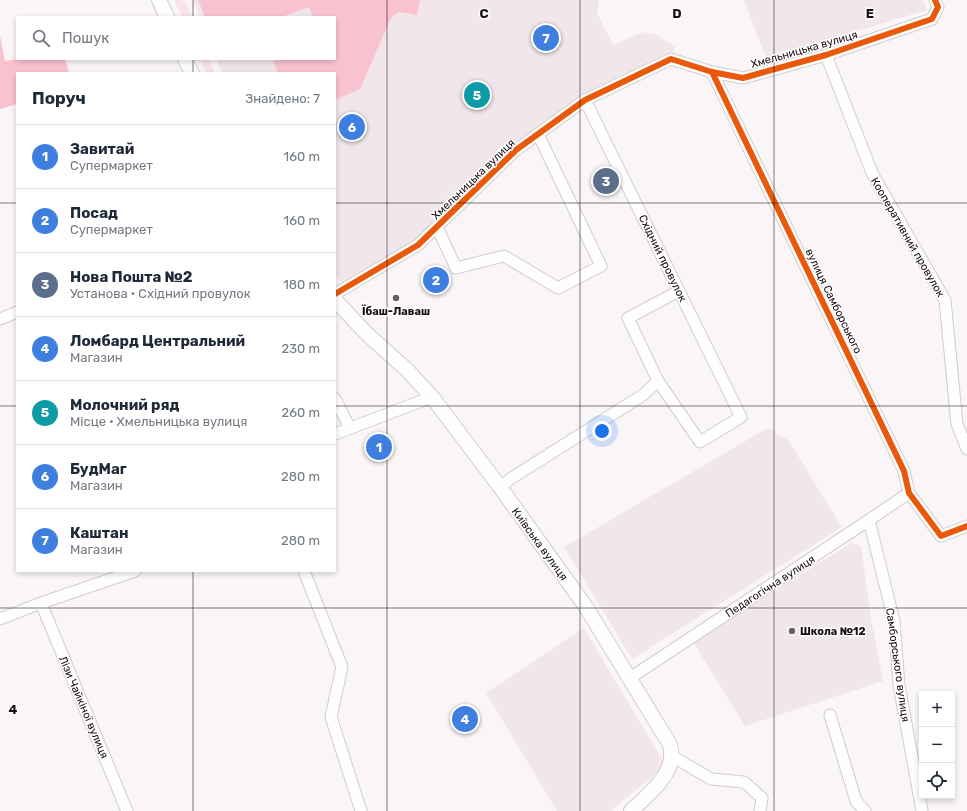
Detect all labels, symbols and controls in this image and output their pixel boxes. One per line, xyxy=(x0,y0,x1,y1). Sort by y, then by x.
text: C xyxy=(479,6,489,21)
text: D xyxy=(672,6,682,21)
text: E xyxy=(866,6,874,21)
search box xyxy=(16,16,336,60)
pin: 7 xyxy=(533,23,559,53)
icon: search xyxy=(30,27,52,49)
street label: Хмельницька вулиця xyxy=(749,28,859,71)
text: Пошук xyxy=(62,29,109,47)
pin: 5 xyxy=(464,80,490,110)
text: Поруч xyxy=(32,88,86,108)
text: Знайдено: 7 xyxy=(245,91,320,106)
pin: 6 xyxy=(339,112,365,142)
street label: Хмельницька вулиця xyxy=(429,136,518,222)
text: Завитай xyxy=(70,140,134,158)
text: 1 xyxy=(42,149,48,164)
text: 160 m xyxy=(284,149,320,164)
text: Супермаркет xyxy=(70,158,153,173)
pin: 3 xyxy=(593,166,619,196)
street label: Кооперативний провулок xyxy=(868,175,947,299)
text: Посад xyxy=(70,204,118,222)
text: 2 xyxy=(41,213,49,228)
text: 160 m xyxy=(284,213,320,228)
street label: Східний провулок xyxy=(636,213,689,304)
text: Супермаркет xyxy=(70,222,153,237)
street label: вулиця Самборського xyxy=(802,247,865,356)
pin: 2 xyxy=(423,265,449,295)
text: Нова Пошта №2 xyxy=(70,268,193,286)
text: 3 xyxy=(41,277,49,292)
text: 180 m xyxy=(283,277,320,292)
text: Установа · Східний провулок xyxy=(70,286,251,301)
marker: Їбаш-Лаваш xyxy=(391,293,401,303)
place label: Їбаш-Лаваш xyxy=(361,304,430,318)
text: Ломбард Центральний xyxy=(70,332,245,350)
text: 4 xyxy=(41,341,49,356)
text: 230 m xyxy=(282,341,320,356)
text: Магазин xyxy=(70,350,123,365)
text: Молочний ряд xyxy=(70,396,179,414)
text: 5 xyxy=(41,405,49,420)
text: 260 m xyxy=(282,405,320,420)
text: Місце · Хмельницька вулиця xyxy=(70,414,247,429)
your location xyxy=(592,421,612,441)
pin: 1 xyxy=(366,432,392,462)
text: БудМаг xyxy=(70,460,127,478)
text: 6 xyxy=(41,469,49,484)
text: 280 m xyxy=(281,469,320,484)
text: Магазин xyxy=(70,478,123,493)
street label: Київська вулиця xyxy=(509,505,570,583)
text: Каштан xyxy=(70,524,128,542)
text: 7 xyxy=(41,533,49,548)
text: 280 m xyxy=(281,533,320,548)
text: Магазин xyxy=(70,542,123,557)
street label: Педагогічна вулиця xyxy=(723,553,818,620)
street label: Самборського вулиця xyxy=(883,607,912,723)
place label: Школа №12 xyxy=(800,625,866,638)
marker: Школа №12 xyxy=(787,626,797,636)
street label: Лізи Чайкіної вулиця xyxy=(56,654,111,760)
map controls xyxy=(919,691,955,799)
button: + xyxy=(919,691,955,727)
text: 4 xyxy=(9,702,18,717)
pin: 4 xyxy=(452,704,478,734)
button: − xyxy=(919,727,955,763)
button: locate xyxy=(919,763,955,799)

